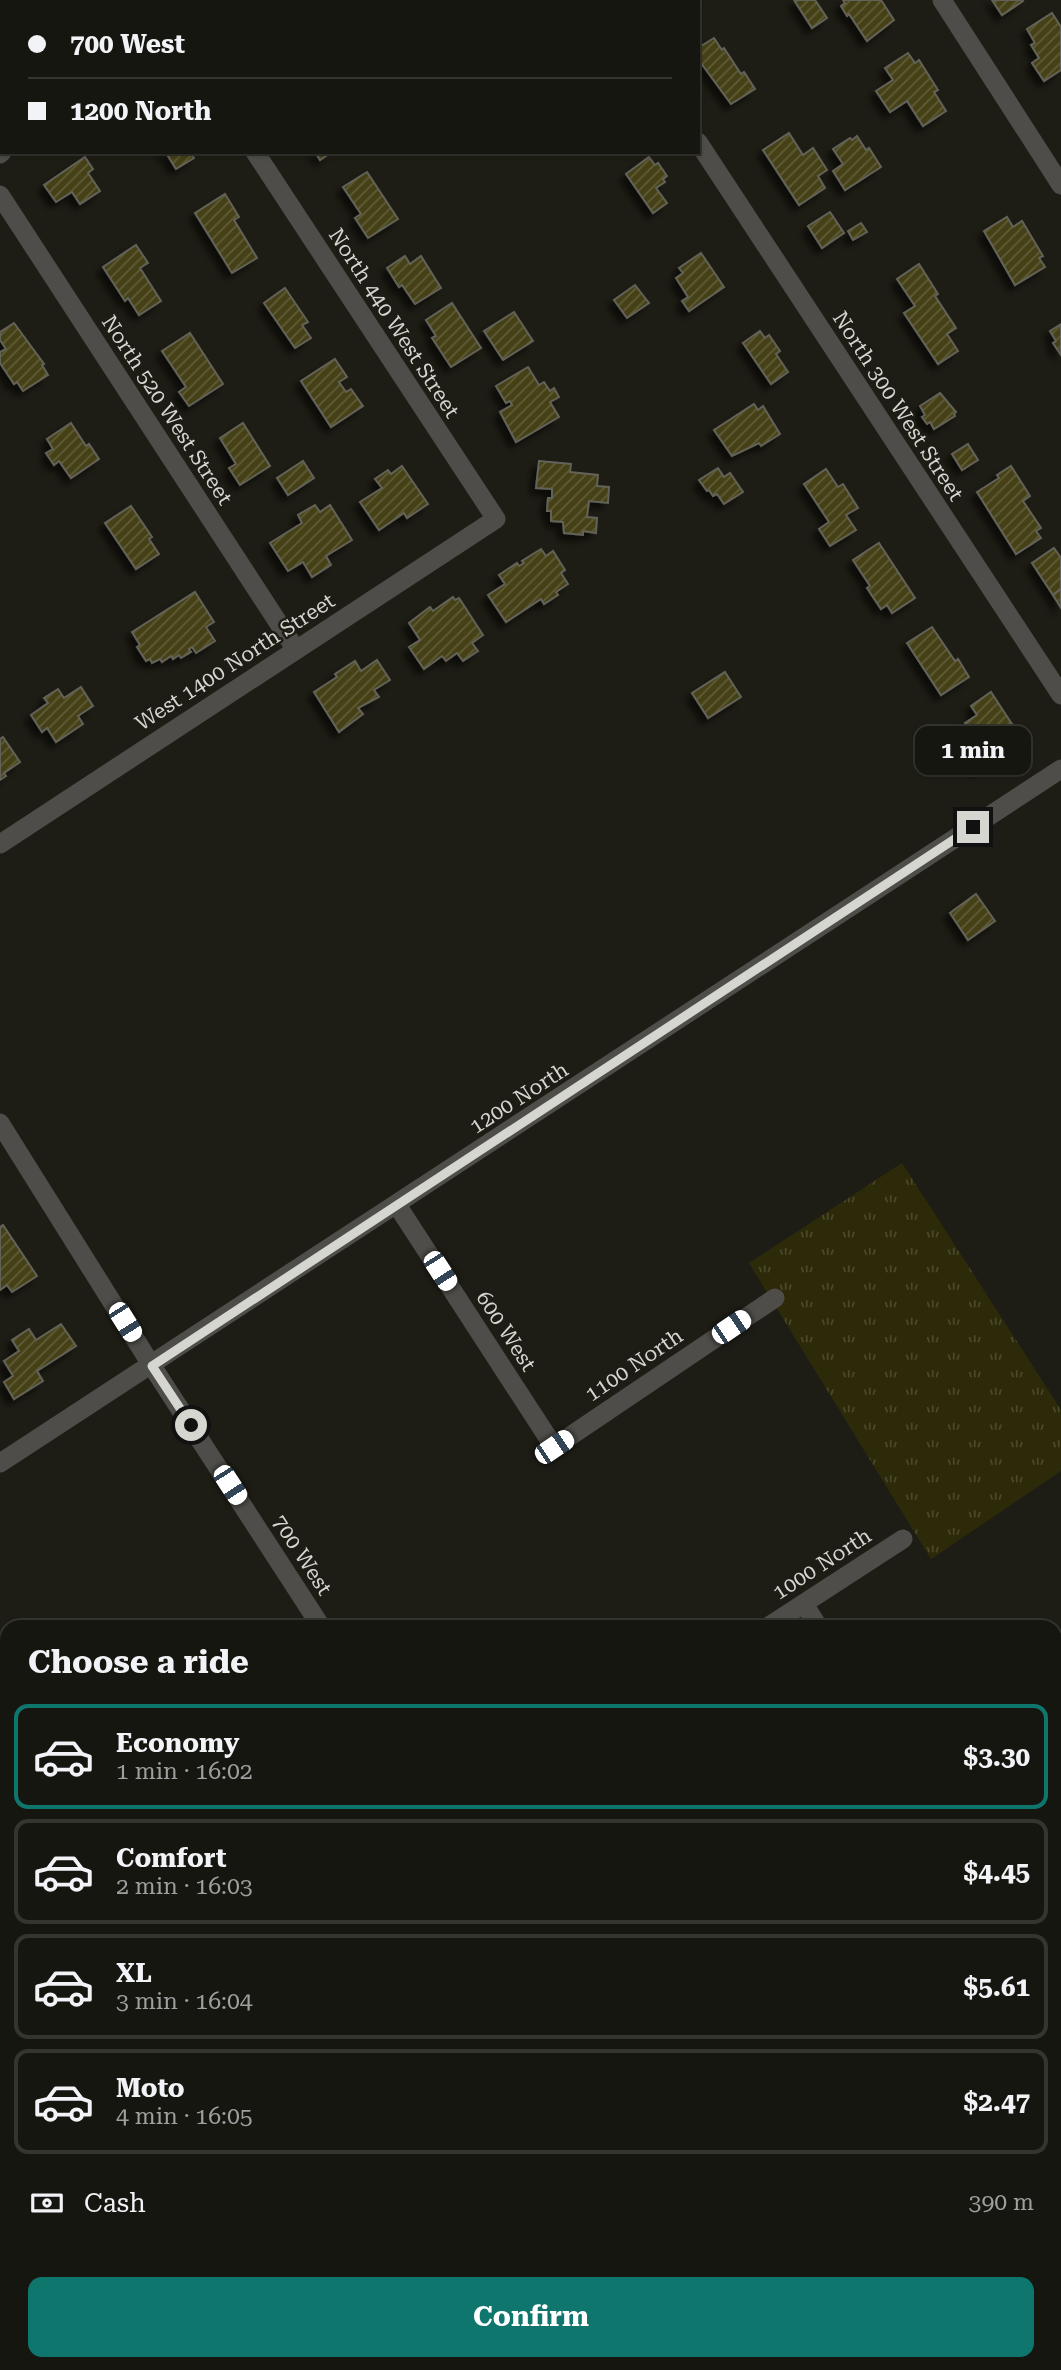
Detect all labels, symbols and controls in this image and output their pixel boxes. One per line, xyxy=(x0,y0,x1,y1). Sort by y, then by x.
text: 700 West xyxy=(70,29,185,59)
text: 1200 North xyxy=(70,96,211,126)
street label: North 440 West Street xyxy=(324,224,464,422)
street label: North 300 West Street xyxy=(828,307,968,505)
street label: North 520 West Street xyxy=(97,311,237,509)
street label: West 1400 North Street xyxy=(131,588,339,735)
callout: 1 min xyxy=(915,726,1031,774)
text: 1 min xyxy=(941,737,1005,764)
route end xyxy=(957,811,989,843)
street label: 1200 North xyxy=(465,1057,573,1139)
car xyxy=(420,1248,461,1294)
street label: 600 West xyxy=(471,1287,541,1376)
car xyxy=(105,1299,146,1345)
car xyxy=(708,1307,755,1347)
street label: 1100 North xyxy=(581,1323,688,1406)
route start xyxy=(175,1409,207,1441)
car xyxy=(531,1427,578,1467)
car xyxy=(210,1462,251,1508)
street label: 700 West xyxy=(267,1511,337,1600)
street label: 1000 North xyxy=(768,1523,876,1605)
text: Choose a ride xyxy=(28,1643,249,1681)
icon: car xyxy=(32,1725,95,1788)
text: Economy xyxy=(116,1728,239,1758)
text: $3.30 xyxy=(964,1742,1030,1772)
text: 1 min · 16:02 xyxy=(116,1758,253,1785)
icon: car xyxy=(32,1840,95,1903)
text: Comfort xyxy=(116,1843,226,1873)
text: $4.45 xyxy=(964,1857,1030,1887)
text: 2 min · 16:03 xyxy=(116,1873,253,1900)
icon: car xyxy=(32,1955,95,2018)
text: XL xyxy=(116,1958,152,1988)
text: $5.61 xyxy=(964,1972,1030,2002)
text: 3 min · 16:04 xyxy=(116,1988,253,2015)
icon: car xyxy=(32,2070,95,2133)
text: Moto xyxy=(116,2073,185,2103)
text: $2.47 xyxy=(964,2087,1030,2117)
text: 4 min · 16:05 xyxy=(116,2103,253,2130)
icon: cash xyxy=(28,2184,66,2222)
text: Cash xyxy=(84,2188,146,2218)
text: 390 m xyxy=(969,2189,1034,2216)
button: Confirm xyxy=(28,2277,1034,2357)

